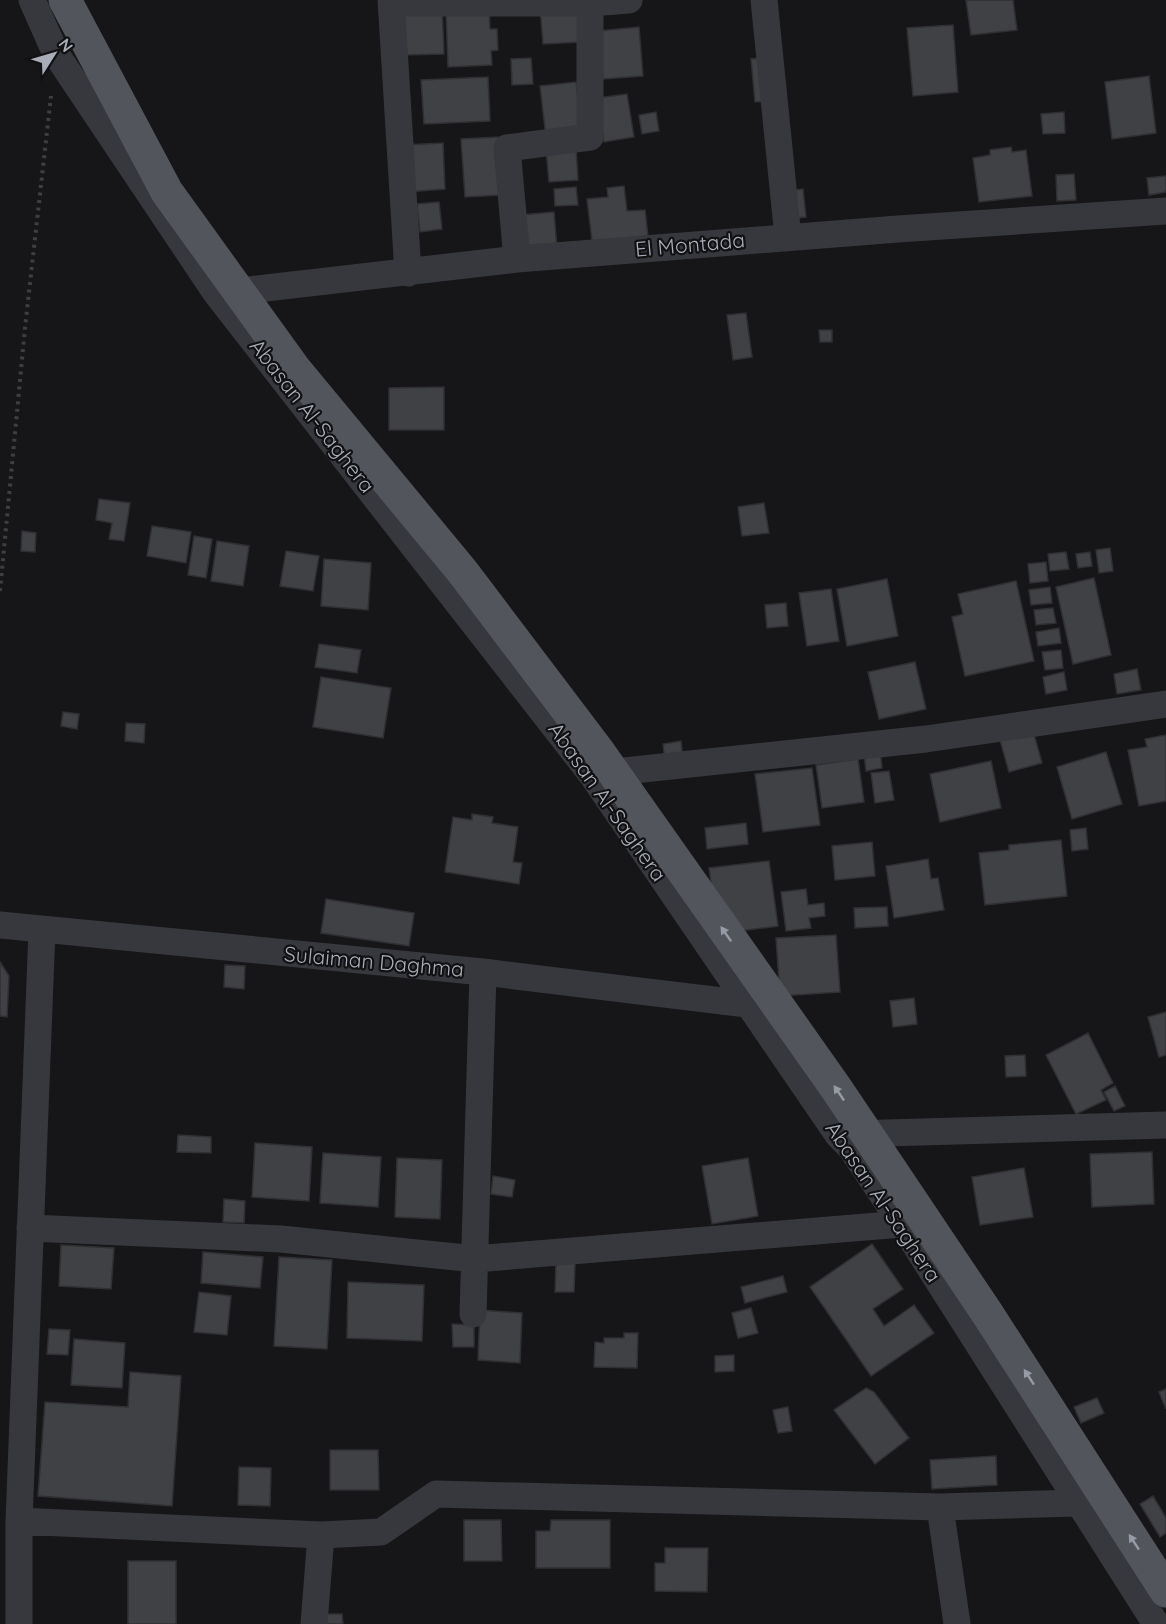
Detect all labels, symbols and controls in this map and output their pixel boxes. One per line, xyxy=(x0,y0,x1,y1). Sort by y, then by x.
north arrow xyxy=(24,24,84,84)
text: N xyxy=(54,34,78,56)
street label: El Montada xyxy=(634,226,746,262)
street label: Abasan Al-Saghera xyxy=(245,333,381,498)
street label: Abasan Al-Saghera xyxy=(543,717,672,886)
one-way arrow xyxy=(720,926,732,942)
street label: Sulaiman Daghma xyxy=(283,940,465,982)
one-way arrow xyxy=(833,1086,845,1102)
street label: Abasan Al-Saghera xyxy=(820,1116,947,1287)
one-way arrow xyxy=(1023,1370,1035,1386)
one-way arrow xyxy=(1129,1533,1140,1550)

